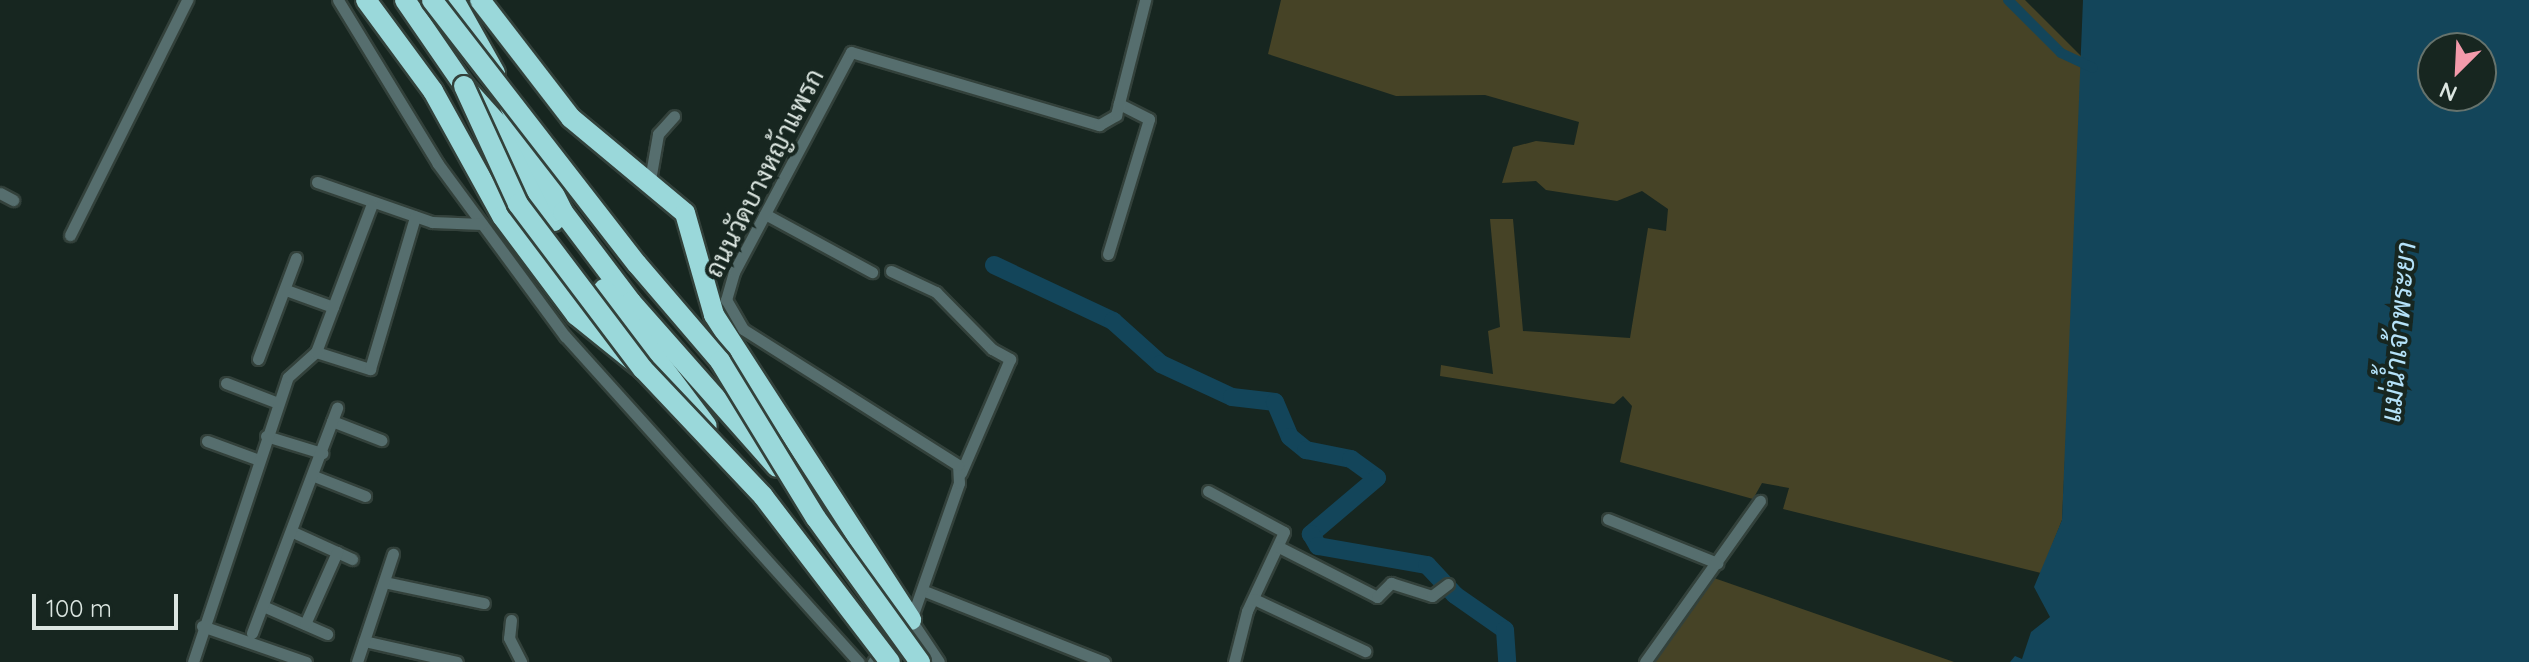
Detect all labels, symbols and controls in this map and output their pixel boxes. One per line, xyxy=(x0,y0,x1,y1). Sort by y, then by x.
north arrow xyxy=(2417,32,2497,112)
street label: ถนนวัดบางหญ้าแพรก xyxy=(698,63,830,283)
text: N xyxy=(2435,76,2461,108)
water label: แม่น้ำเจ้าพระยา xyxy=(2373,240,2423,424)
scale bar xyxy=(36,578,182,628)
text: 100 m xyxy=(46,593,112,623)

